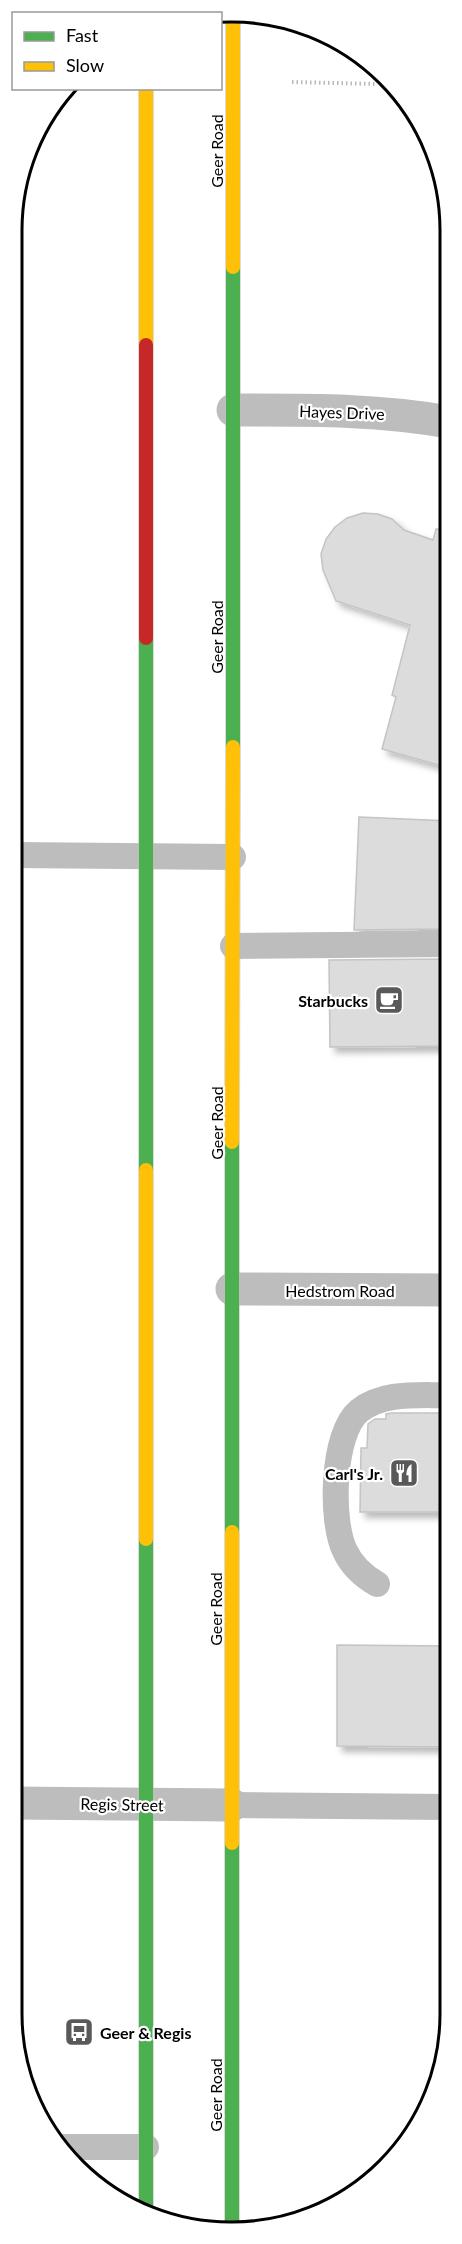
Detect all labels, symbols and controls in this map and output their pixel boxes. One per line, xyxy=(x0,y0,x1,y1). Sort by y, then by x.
legend xyxy=(12,12,222,90)
text: Fast xyxy=(66,24,99,46)
text: Slow xyxy=(66,54,104,76)
street label: Geer Road xyxy=(207,114,226,188)
street label: Hayes Drive xyxy=(299,401,385,423)
street label: Geer Road xyxy=(207,600,226,674)
cafe icon: Starbucks xyxy=(373,984,405,1016)
place label: Starbucks xyxy=(298,991,368,1010)
street label: Geer Road xyxy=(207,1086,226,1160)
street label: Hedstrom Road xyxy=(285,1281,395,1300)
restaurant icon: Carl's Jr. xyxy=(388,1457,420,1489)
place label: Carl's Jr. xyxy=(325,1464,383,1483)
street label: Geer Road xyxy=(206,1572,225,1646)
street label: Regis Street xyxy=(80,1794,164,1814)
bus stop icon: Geer & Regis xyxy=(63,2016,95,2048)
place label: Geer & Regis xyxy=(100,2023,191,2042)
street label: Geer Road xyxy=(206,2058,225,2132)

